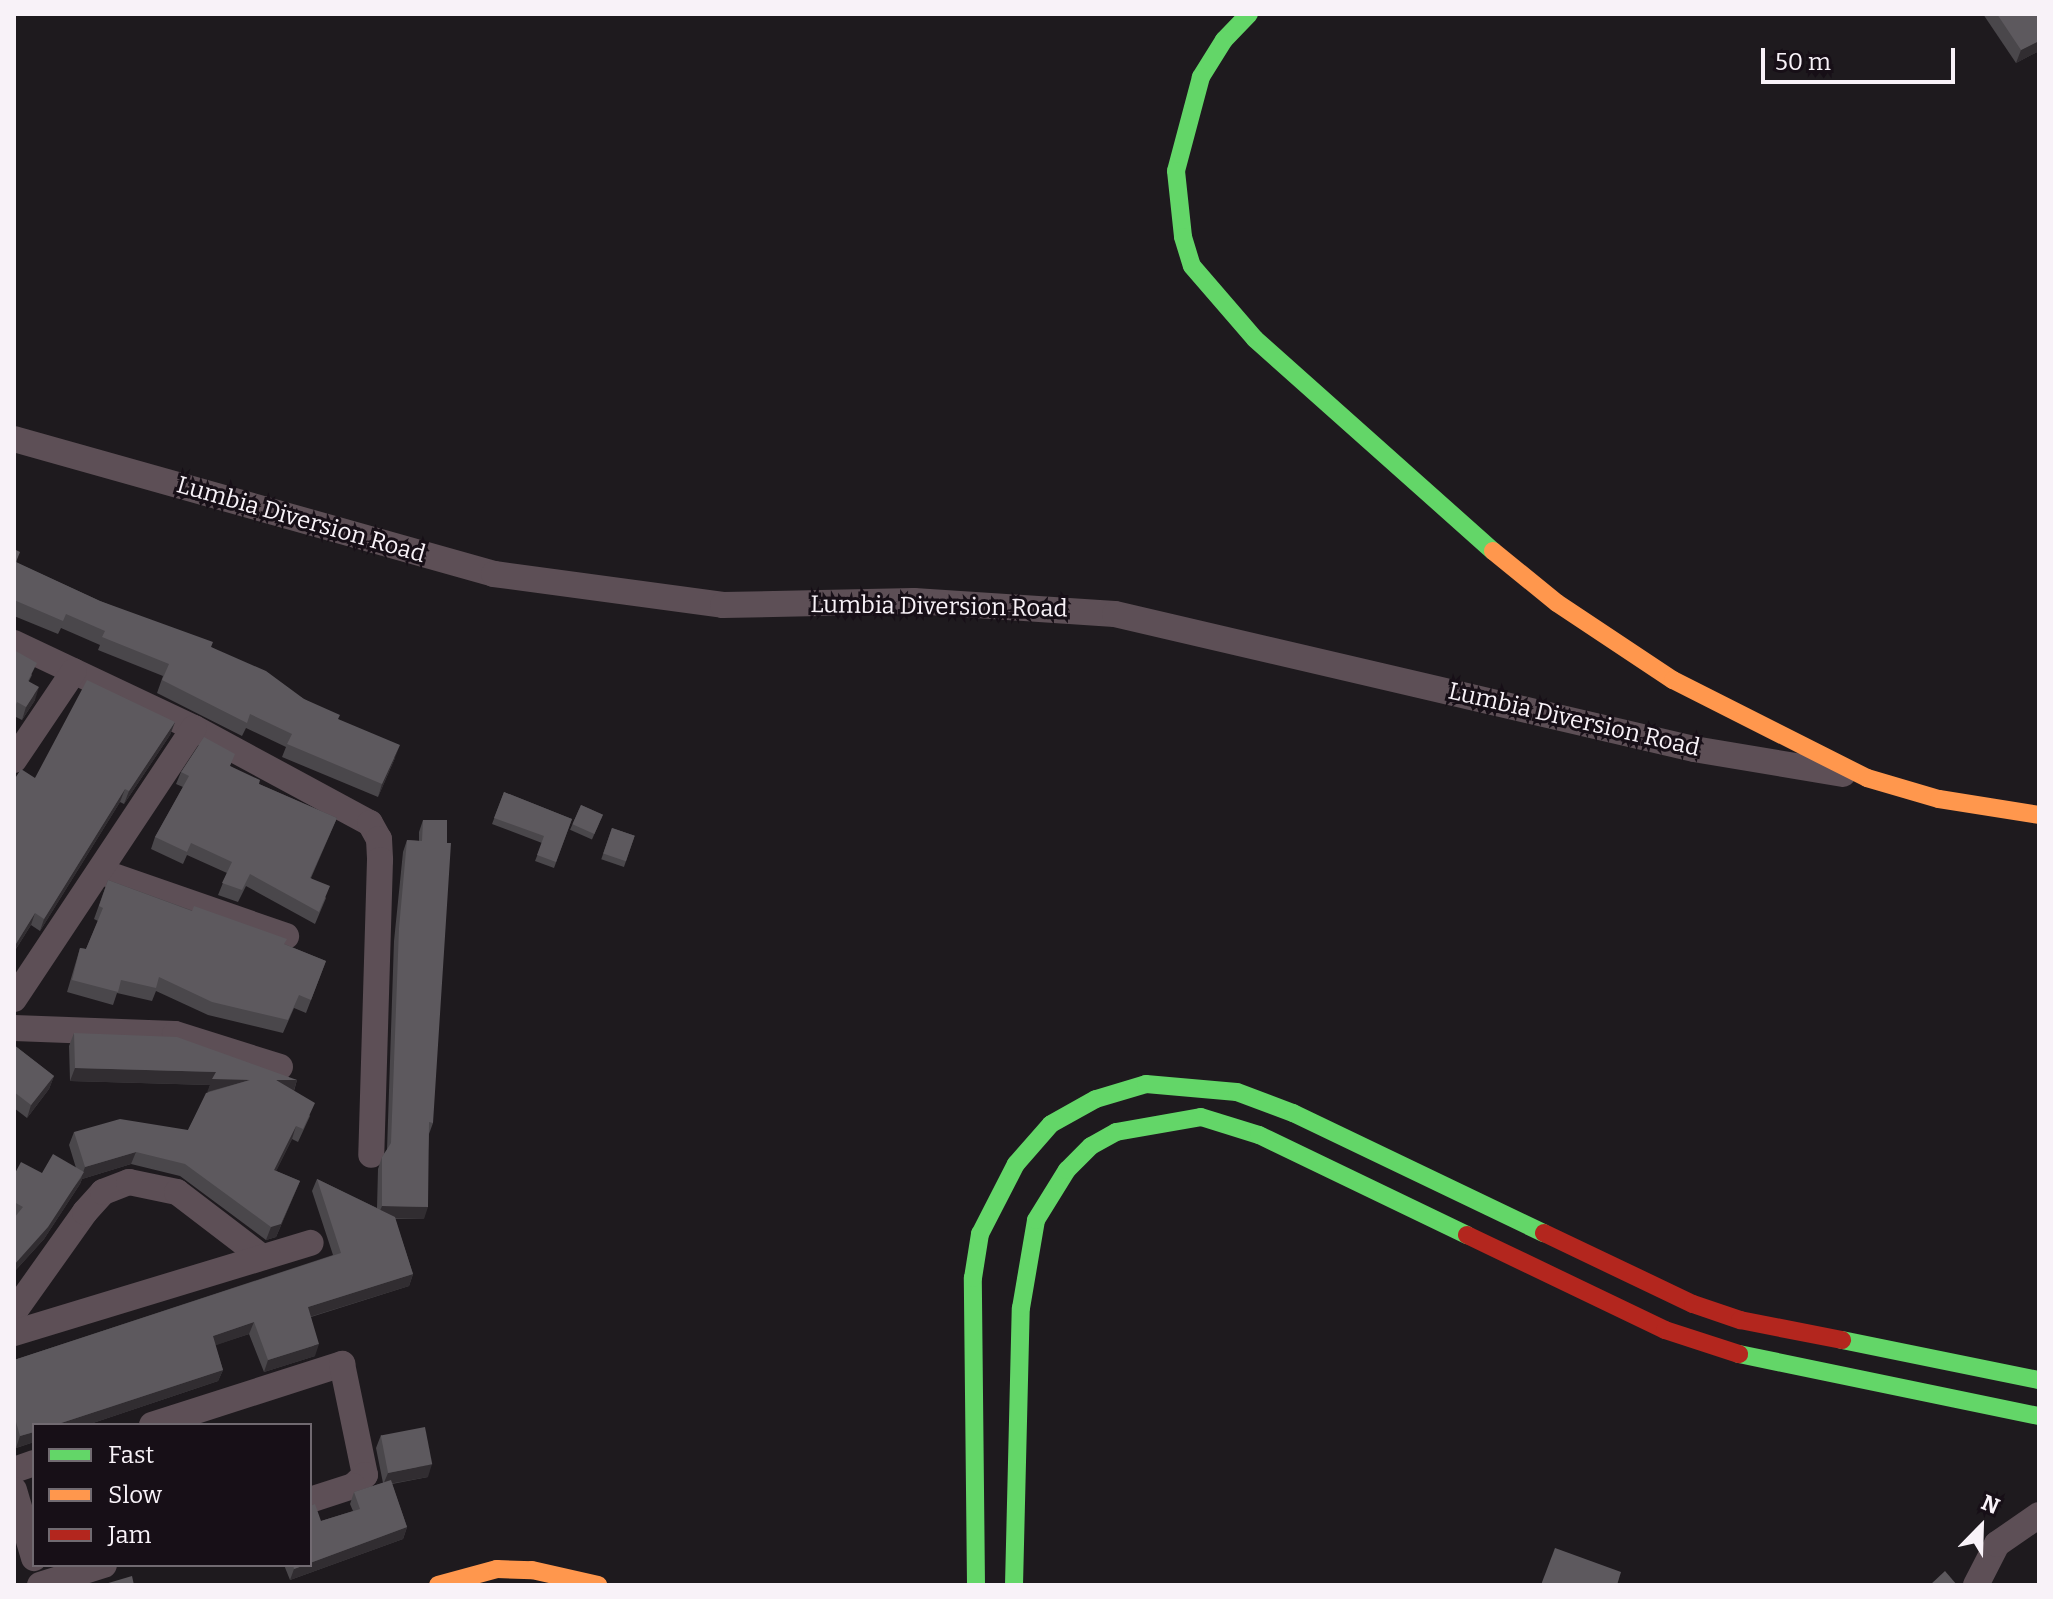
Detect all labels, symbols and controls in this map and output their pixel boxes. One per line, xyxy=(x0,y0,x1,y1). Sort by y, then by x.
scale bar xyxy=(1765,32,1959,82)
text: 50 m xyxy=(1775,48,1831,76)
street label: Lumbia Diversion Road xyxy=(173,471,429,569)
street label: Lumbia Diversion Road xyxy=(810,590,1068,624)
street label: Lumbia Diversion Road xyxy=(1445,677,1703,763)
legend xyxy=(32,1423,312,1567)
text: Fast xyxy=(108,1441,154,1469)
text: Slow xyxy=(108,1481,162,1509)
north arrow xyxy=(1941,1487,2021,1567)
text: N xyxy=(1977,1489,2004,1520)
text: Jam xyxy=(108,1521,151,1549)

